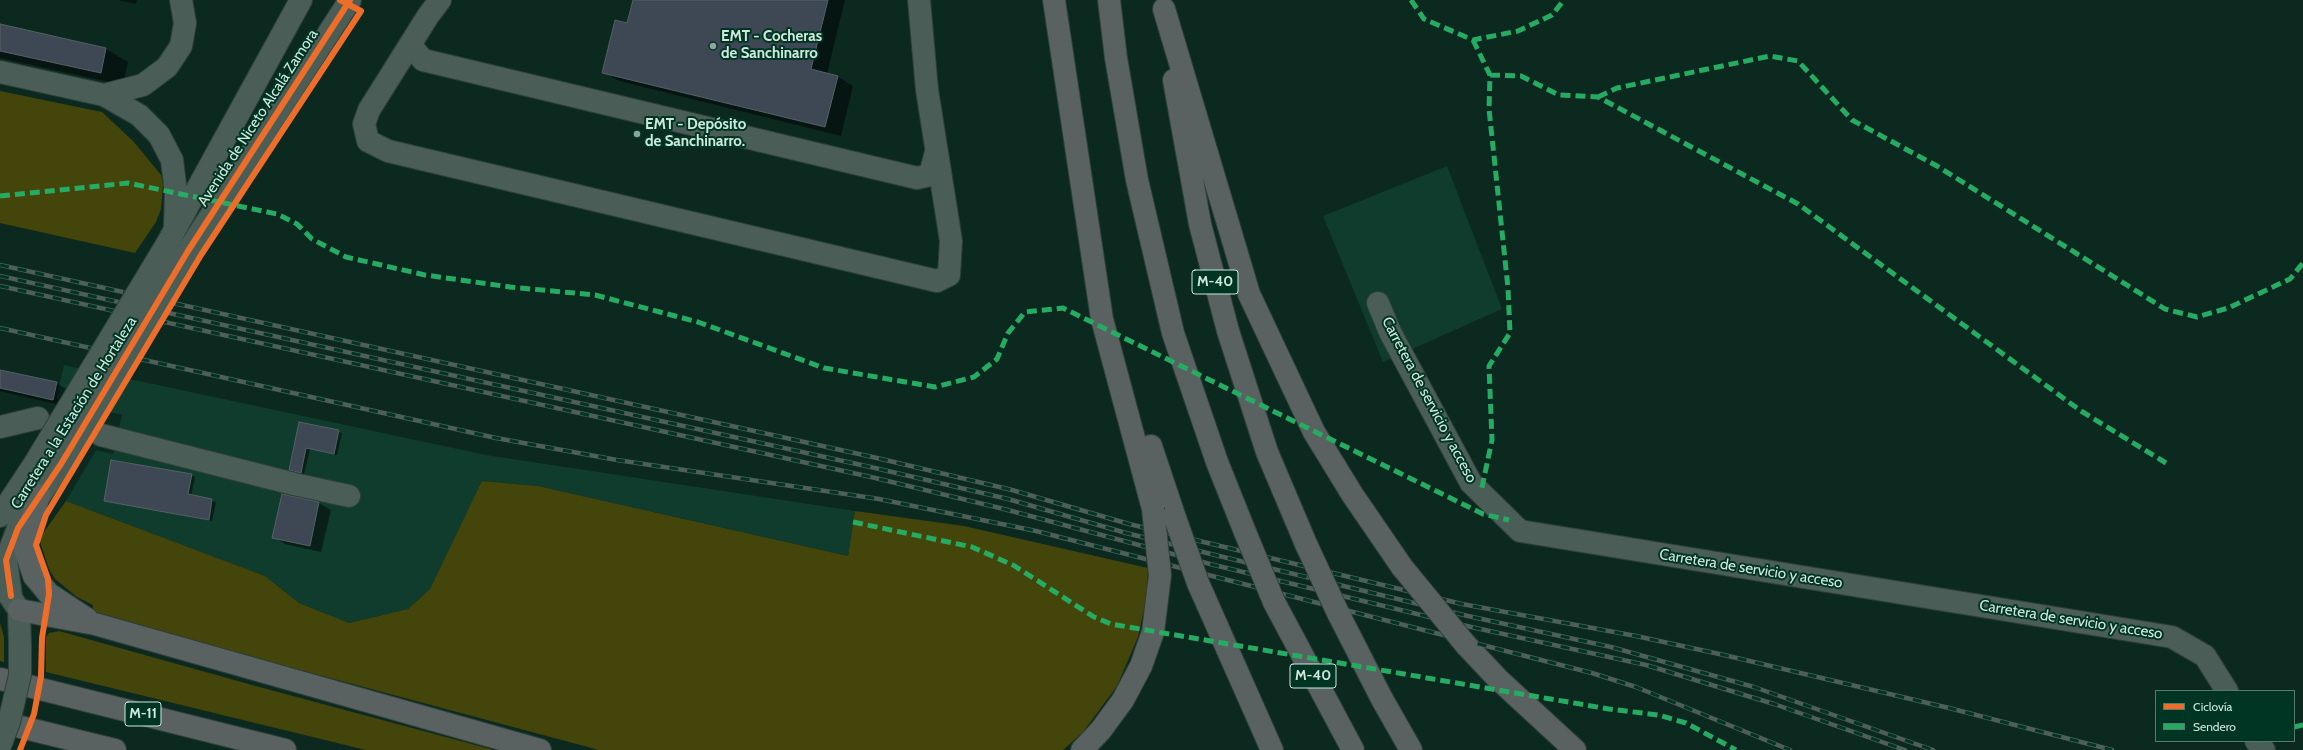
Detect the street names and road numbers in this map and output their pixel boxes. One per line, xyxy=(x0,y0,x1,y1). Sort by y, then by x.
street label: Avenida de Niceto Alcalá Zamora xyxy=(194,26,322,210)
road number: M-40 xyxy=(1192,270,1238,294)
street label: Carretera a la Estación de Hortaleza xyxy=(7,314,141,512)
street label: Carretera de servicio y acceso xyxy=(1378,314,1480,486)
street label: Carretera de servicio y acceso xyxy=(1658,546,1844,592)
street label: Carretera de servicio y acceso xyxy=(1978,597,2164,643)
road number: M-40 xyxy=(1290,664,1336,688)
road number: M-11 xyxy=(125,702,161,726)

